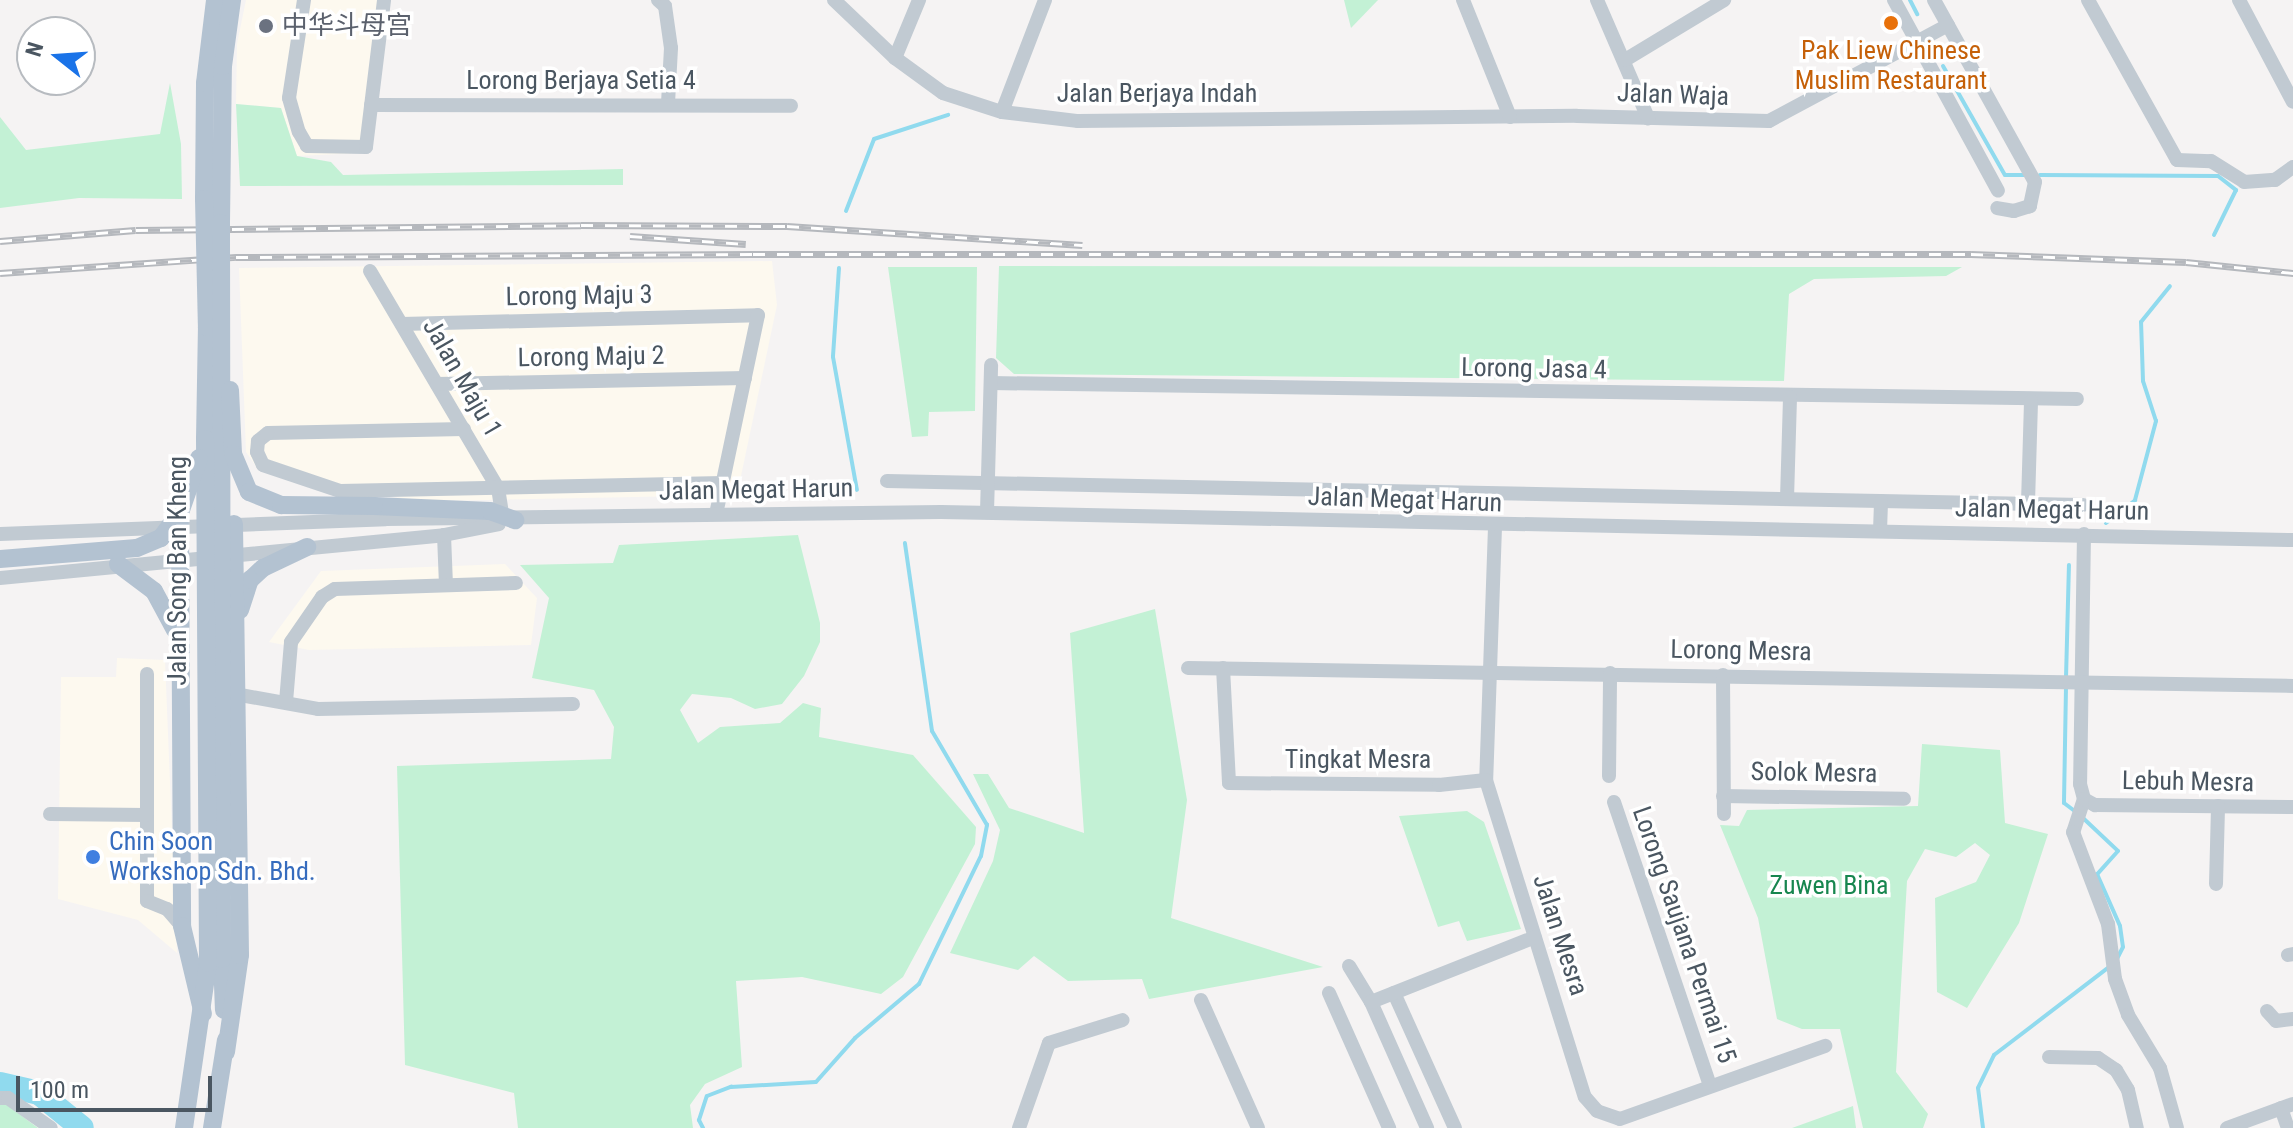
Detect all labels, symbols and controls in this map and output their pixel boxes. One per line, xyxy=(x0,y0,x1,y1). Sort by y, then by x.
place label: 中华斗母宫 xyxy=(282,10,412,42)
marker: Pak Liew Chinese Muslim Restaurant xyxy=(1882,14,1900,32)
north arrow xyxy=(16,16,96,96)
marker: 中华斗母宫 xyxy=(257,17,275,35)
place label: Pak Liew Chinese Muslim Restaurant xyxy=(1795,35,1987,96)
text: N xyxy=(21,39,48,60)
street label: Lorong Berjaya Setia 4 xyxy=(466,65,696,97)
street label: Jalan Waja xyxy=(1616,77,1730,113)
street label: Jalan Berjaya Indah xyxy=(1057,78,1257,110)
street label: Lorong Maju 3 xyxy=(505,279,653,313)
street label: Jalan Maju 1 xyxy=(416,313,508,443)
street label: Lorong Maju 2 xyxy=(517,340,665,374)
street label: Lorong Jasa 4 xyxy=(1461,352,1607,386)
street label: Jalan Song Ban Kheng xyxy=(162,456,194,686)
street label: Jalan Megat Harun xyxy=(659,473,853,507)
street label: Jalan Megat Harun xyxy=(1307,481,1503,519)
street label: Jalan Megat Harun xyxy=(1955,493,2149,527)
street label: Lorong Mesra xyxy=(1670,634,1812,668)
street label: Tingkat Mesra xyxy=(1285,744,1431,776)
street label: Solok Mesra xyxy=(1750,756,1878,790)
street label: Lebuh Mesra xyxy=(2122,765,2254,799)
street label: Lorong Saujana Permai 15 xyxy=(1625,803,1743,1067)
place label: Chin Soon Workshop Sdn. Bhd. xyxy=(109,826,316,888)
marker: Chin Soon Workshop Sdn. Bhd. xyxy=(84,848,102,866)
street label: Jalan Mesra xyxy=(1526,870,1594,1000)
park label: Zuwen Bina xyxy=(1770,870,1888,902)
scale bar xyxy=(20,1060,216,1110)
text: 100 m xyxy=(30,1076,89,1104)

